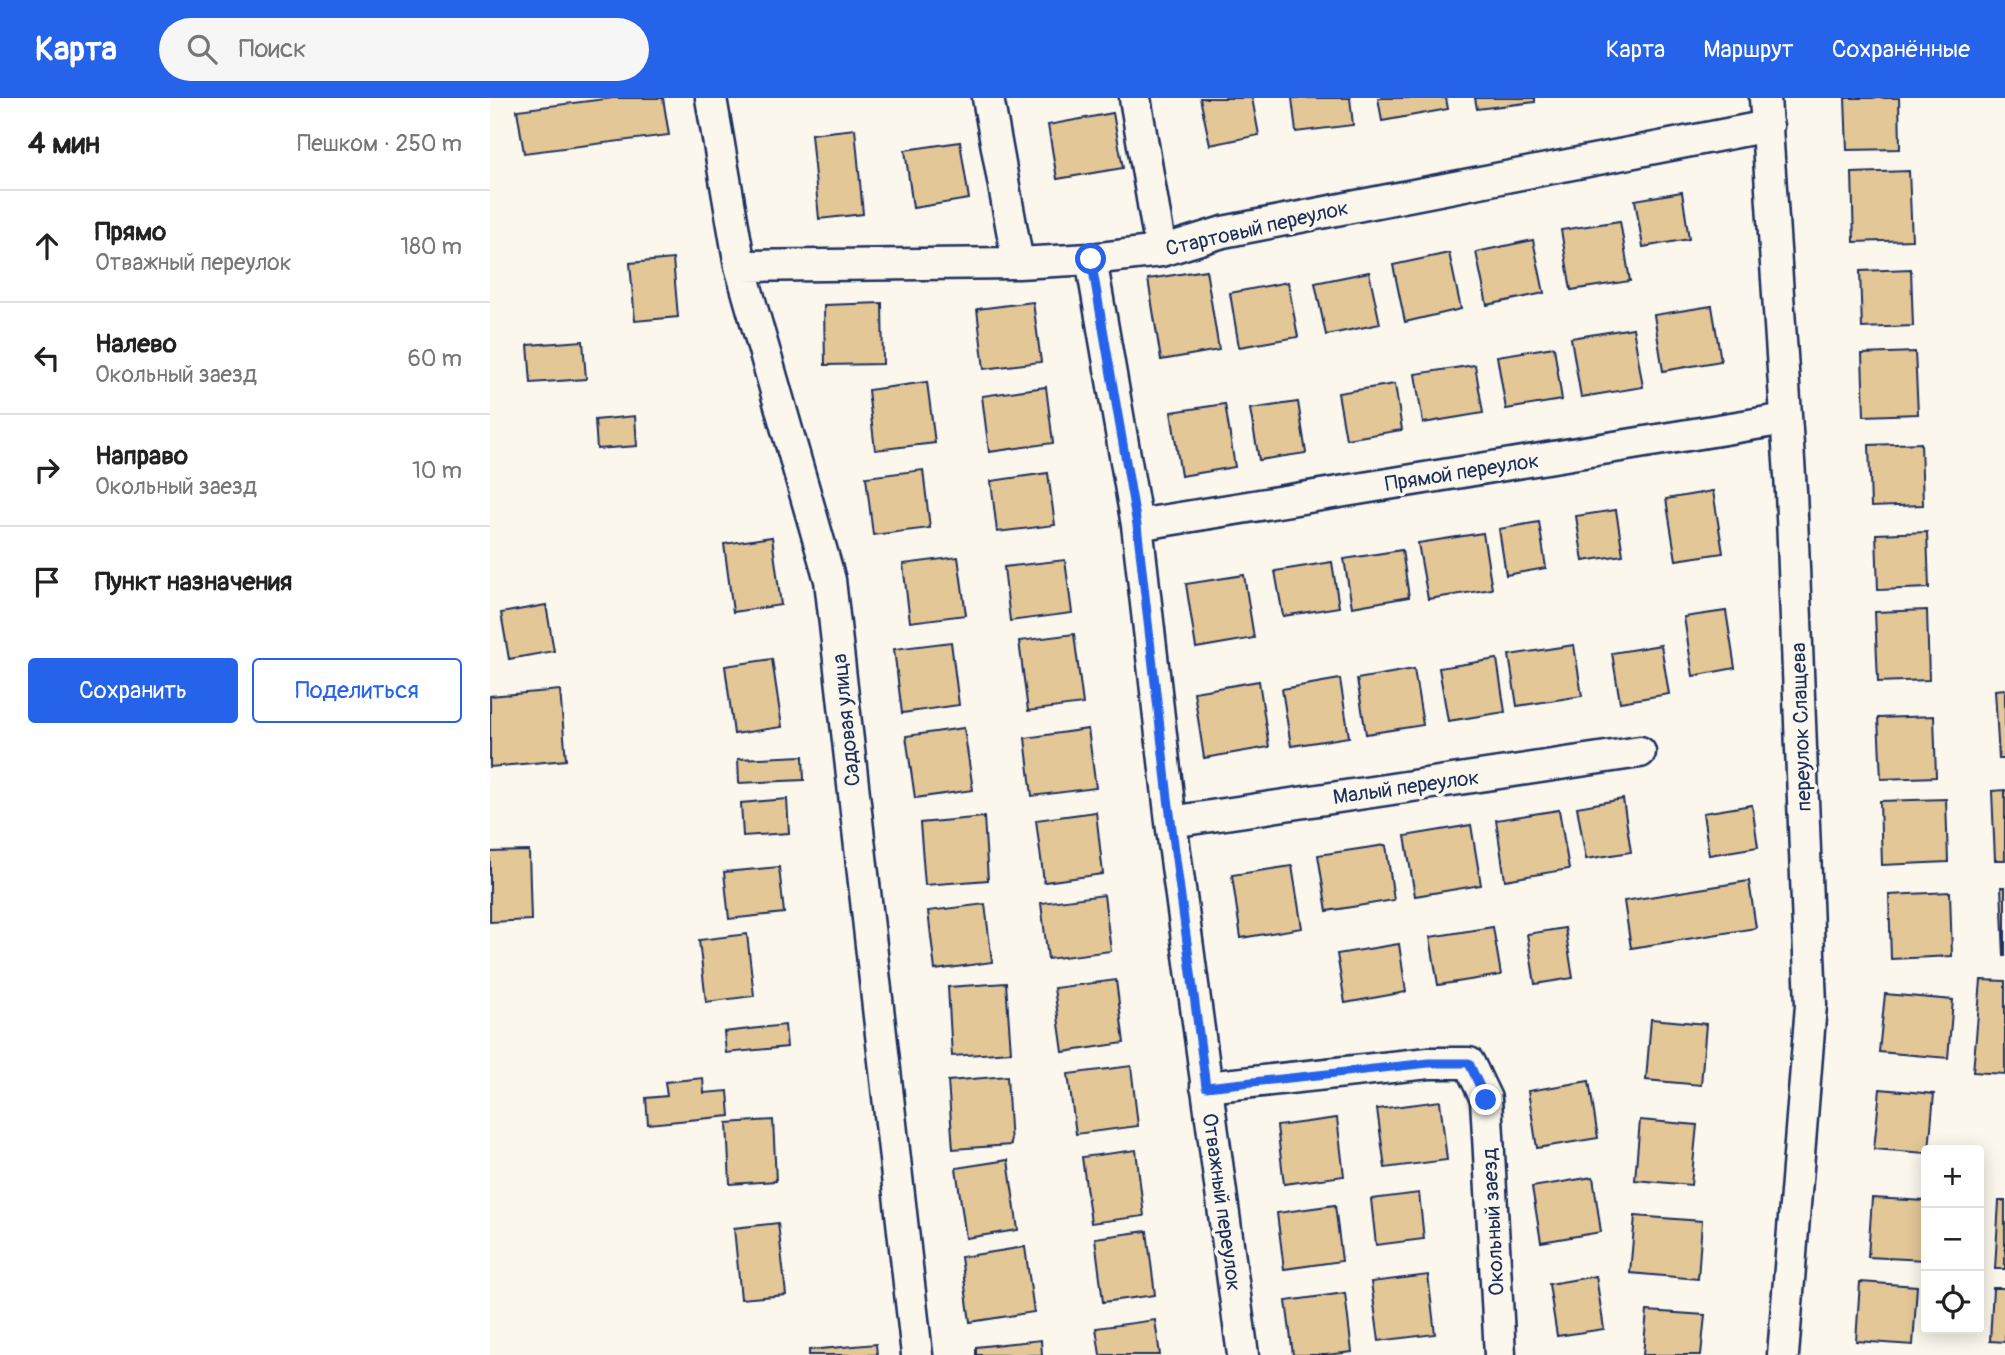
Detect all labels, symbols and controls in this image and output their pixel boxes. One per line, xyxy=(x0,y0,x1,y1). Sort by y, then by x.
search box xyxy=(159,18,649,81)
text: Карта xyxy=(35,29,117,70)
icon: search xyxy=(183,30,221,68)
text: Поиск xyxy=(239,33,307,65)
text: Карта xyxy=(1606,35,1665,64)
text: Маршрут xyxy=(1703,35,1794,64)
text: Сохранённые xyxy=(1832,35,1970,64)
text: 4 мин xyxy=(28,125,100,162)
text: Пешком · 250 m xyxy=(297,129,462,158)
street label: Стартовый переулок xyxy=(1163,194,1351,263)
text: Прямо xyxy=(95,216,166,248)
icon: ahead xyxy=(28,227,66,265)
text: 180 m xyxy=(400,232,462,261)
route start xyxy=(1075,243,1106,274)
text: Отважный переулок xyxy=(95,248,292,277)
text: Налево xyxy=(95,328,177,360)
icon: left xyxy=(28,339,66,377)
text: 60 m xyxy=(407,344,462,373)
text: Окольный заезд xyxy=(95,360,257,389)
text: Направо xyxy=(95,440,188,472)
street label: Прямой переулок xyxy=(1383,447,1541,498)
icon: right xyxy=(28,451,66,489)
text: 10 m xyxy=(412,456,462,485)
text: Окольный заезд xyxy=(95,472,257,501)
icon: arrive xyxy=(28,563,66,601)
text: Пункт назначения xyxy=(95,566,292,598)
street label: переулок Слащева xyxy=(1785,642,1818,812)
street label: Садовая улица xyxy=(826,652,867,788)
button: Сохранить xyxy=(28,658,238,723)
button: Поделиться xyxy=(252,658,462,723)
street label: Малый переулок xyxy=(1331,764,1481,811)
route end xyxy=(1470,1084,1501,1115)
street label: Отважный переулок xyxy=(1196,1111,1247,1293)
map controls xyxy=(1921,1145,1984,1334)
button: + xyxy=(1921,1145,1984,1208)
street label: Окольный заезд xyxy=(1476,1147,1511,1296)
button: − xyxy=(1921,1208,1984,1271)
button: locate xyxy=(1921,1271,1984,1334)

